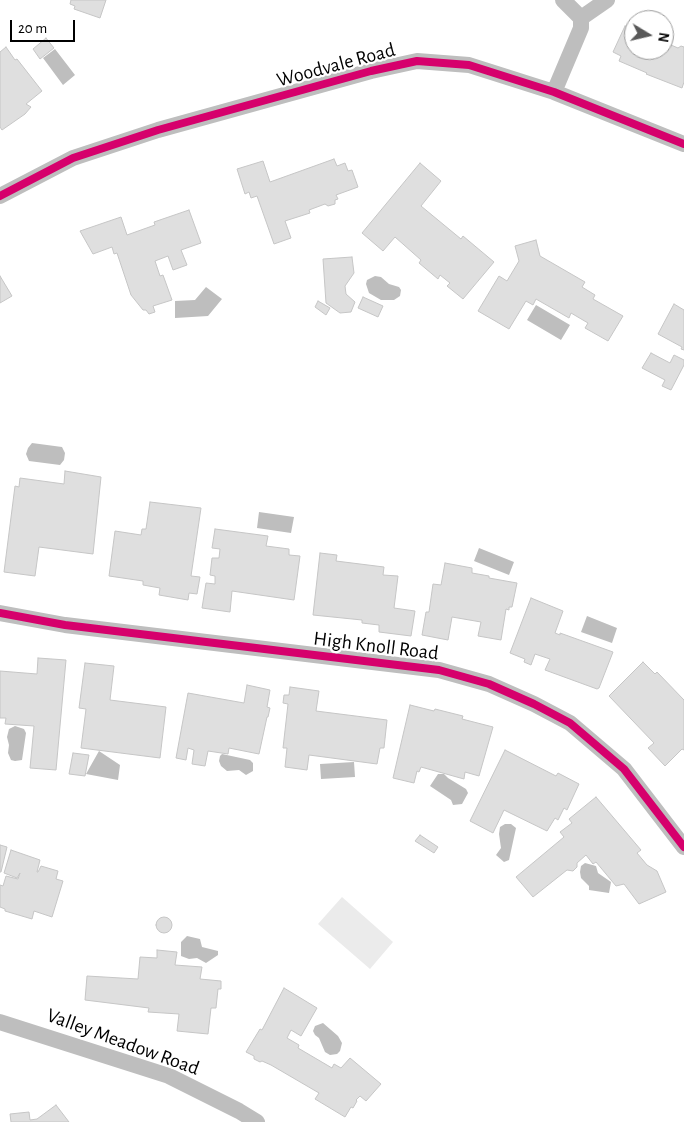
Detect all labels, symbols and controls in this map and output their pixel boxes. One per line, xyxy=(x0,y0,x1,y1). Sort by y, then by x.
scale bar xyxy=(12,10,78,42)
north arrow xyxy=(624,10,674,60)
text: 20 m xyxy=(18,21,47,36)
text: N xyxy=(655,31,671,43)
street label: Woodvale Road xyxy=(274,38,398,92)
street label: High Knoll Road xyxy=(312,626,440,666)
street label: Valley Meadow Road xyxy=(43,1003,203,1081)

